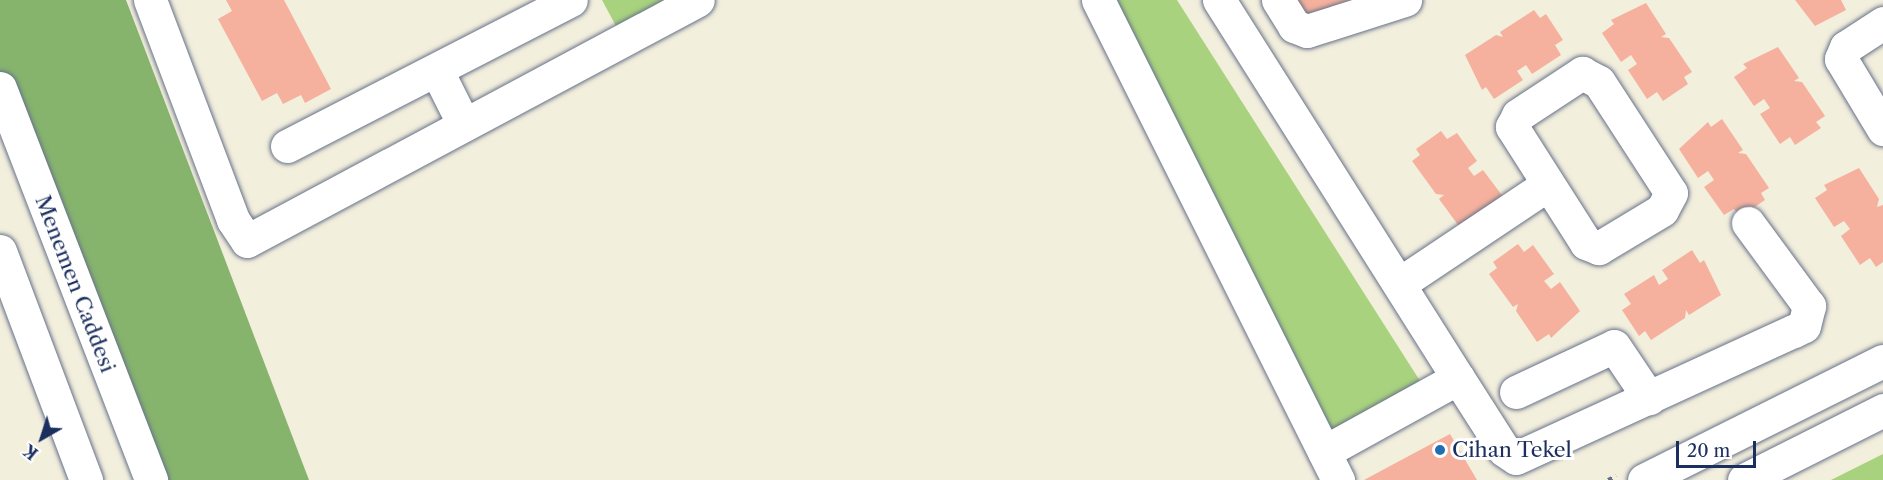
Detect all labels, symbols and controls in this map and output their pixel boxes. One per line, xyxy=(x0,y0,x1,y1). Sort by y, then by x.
street label: Menemen Caddesi xyxy=(30,192,120,376)
north arrow xyxy=(12,408,72,468)
scale bar xyxy=(1679,429,1758,467)
place label: Cihan Tekel xyxy=(1452,437,1572,463)
text: K xyxy=(19,440,42,464)
text: 20 m xyxy=(1687,440,1730,462)
marker: Cihan Tekel xyxy=(1433,443,1447,457)

